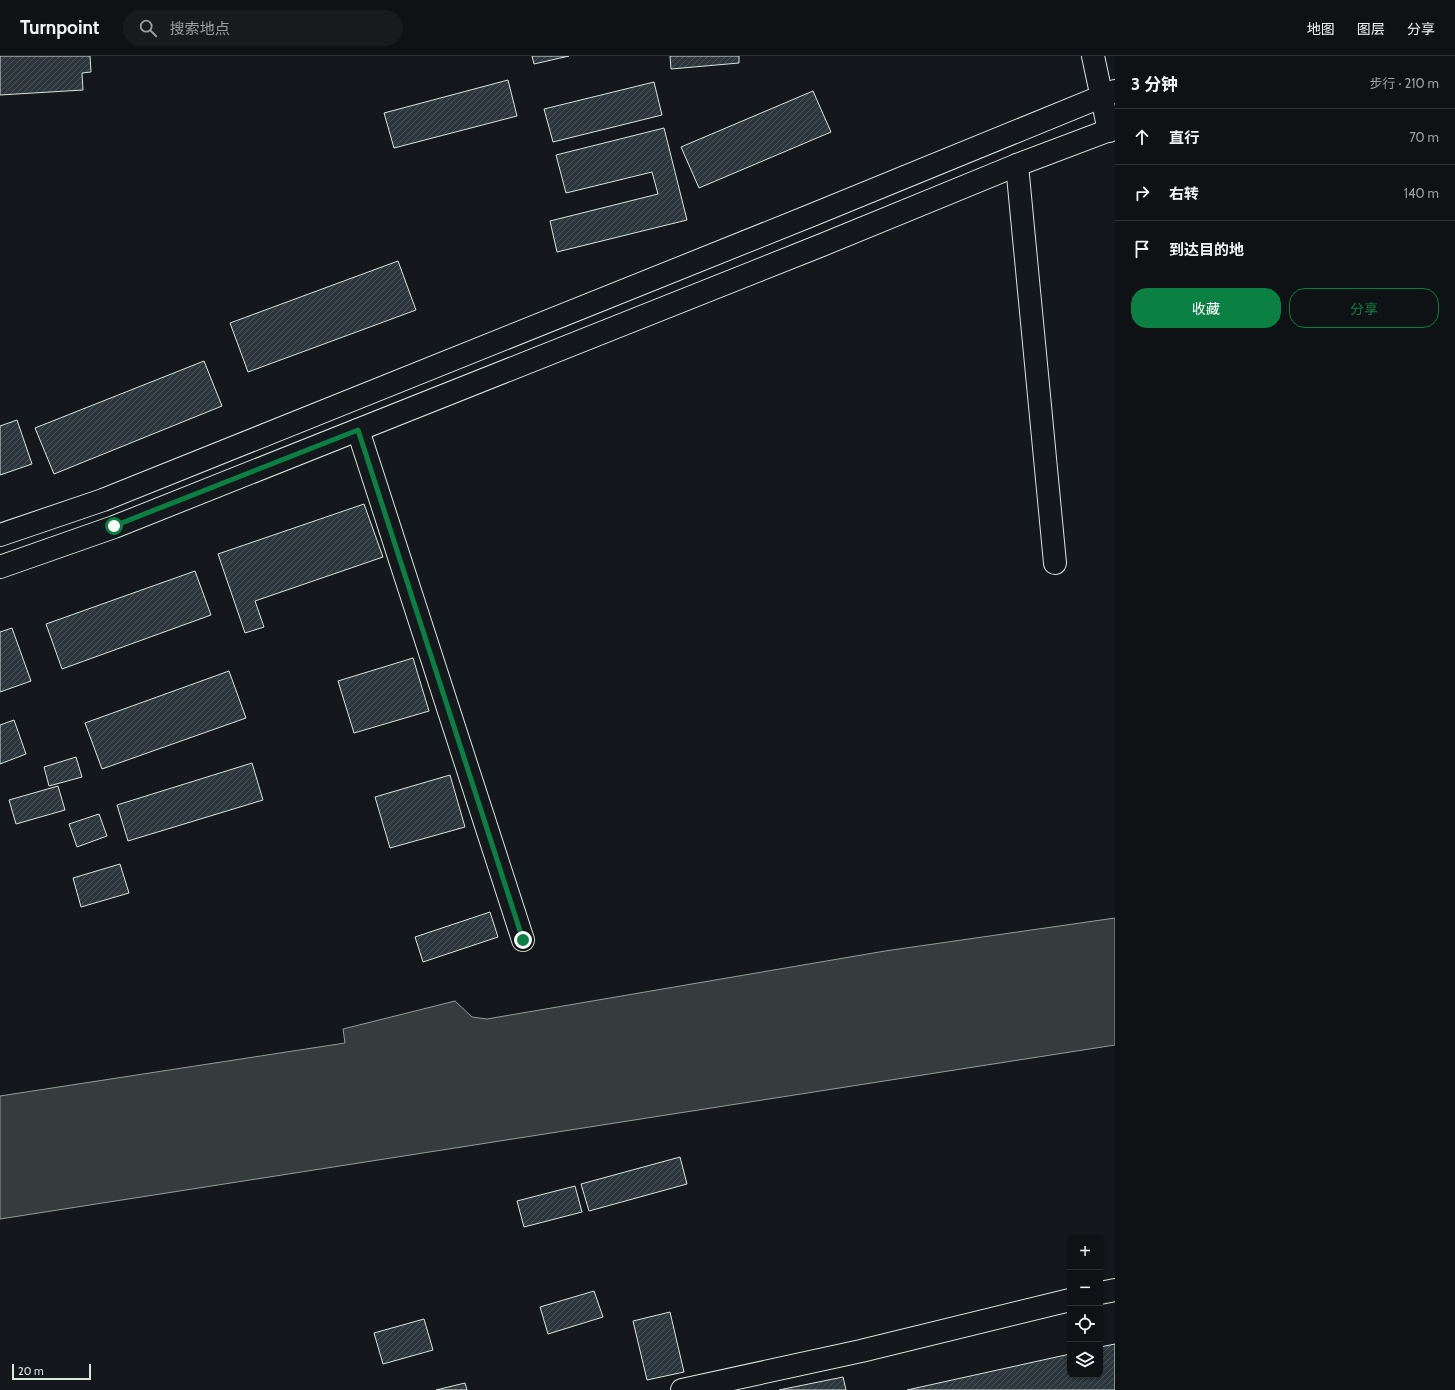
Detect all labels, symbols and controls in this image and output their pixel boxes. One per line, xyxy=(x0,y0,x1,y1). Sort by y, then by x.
search box xyxy=(123,10,403,46)
text: Turnpoint xyxy=(20,16,99,39)
icon: search xyxy=(137,17,159,39)
text: 搜索地点 xyxy=(169,20,229,38)
text: 地图 xyxy=(1307,20,1335,38)
text: 图层 xyxy=(1357,20,1385,38)
text: 分享 xyxy=(1407,20,1435,38)
text: 3 分钟 xyxy=(1131,74,1178,94)
text: 步行 · 210 m xyxy=(1370,75,1439,91)
icon: ahead xyxy=(1131,126,1153,148)
text: 直行 xyxy=(1169,129,1199,147)
text: 70 m xyxy=(1409,129,1439,145)
icon: right xyxy=(1131,182,1153,204)
text: 右转 xyxy=(1169,185,1199,203)
text: 140 m xyxy=(1404,185,1439,201)
icon: arrive xyxy=(1131,238,1153,260)
text: 到达目的地 xyxy=(1169,241,1244,259)
button: 收藏 xyxy=(1131,288,1281,328)
button: 分享 xyxy=(1289,288,1439,328)
route start xyxy=(105,517,123,535)
route end xyxy=(514,931,532,949)
map controls xyxy=(1067,1234,1103,1378)
button: + xyxy=(1067,1234,1103,1270)
button: − xyxy=(1067,1270,1103,1306)
button: locate xyxy=(1067,1306,1103,1342)
button: layers xyxy=(1067,1342,1103,1378)
scale bar xyxy=(12,1362,91,1381)
text: 20 m xyxy=(18,1364,44,1378)

